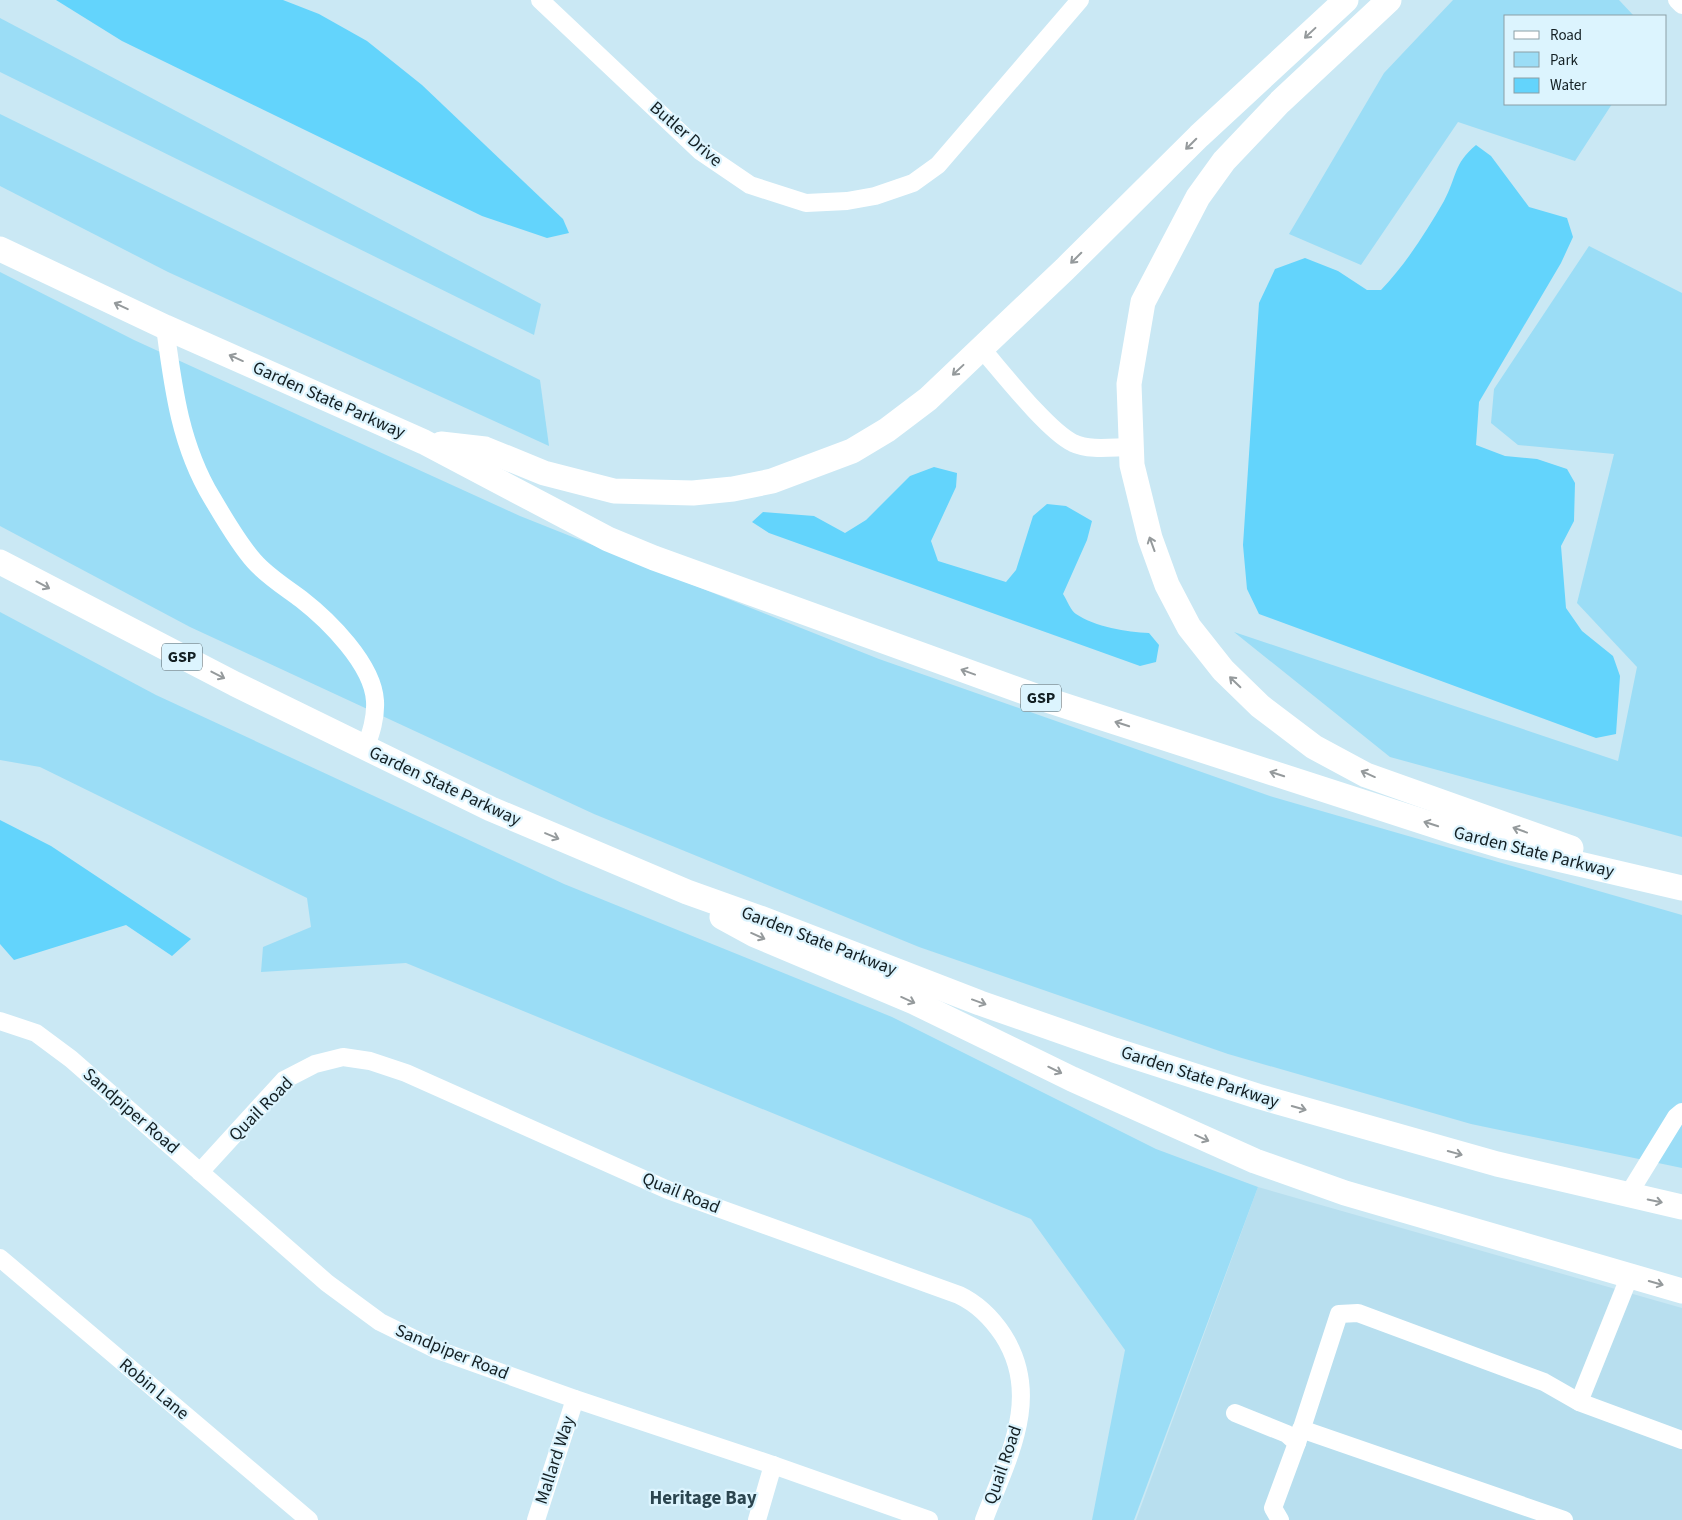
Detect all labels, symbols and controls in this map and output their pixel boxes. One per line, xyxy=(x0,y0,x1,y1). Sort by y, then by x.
legend xyxy=(1504,15,1667,105)
text: Road xyxy=(1550,25,1582,46)
one-way arrow xyxy=(1304,27,1317,39)
text: Park xyxy=(1550,50,1579,71)
text: Water xyxy=(1550,75,1587,96)
street label: Butler Drive xyxy=(644,95,728,173)
one-way arrow xyxy=(1185,138,1198,150)
one-way arrow xyxy=(1071,252,1083,264)
one-way arrow xyxy=(114,301,129,310)
one-way arrow xyxy=(229,353,244,362)
street label: Garden State Parkway xyxy=(249,355,410,445)
one-way arrow xyxy=(952,364,965,376)
one-way arrow xyxy=(1147,537,1156,552)
one-way arrow xyxy=(35,580,50,590)
road number: GSP xyxy=(162,644,202,670)
one-way arrow xyxy=(961,667,977,676)
one-way arrow xyxy=(211,670,226,680)
one-way arrow xyxy=(1229,676,1241,688)
road number: GSP xyxy=(1021,684,1061,711)
one-way arrow xyxy=(1114,719,1130,729)
street label: Garden State Parkway xyxy=(365,740,525,832)
one-way arrow xyxy=(1269,769,1285,779)
one-way arrow xyxy=(1361,769,1376,779)
one-way arrow xyxy=(1424,819,1440,829)
street label: Garden State Parkway xyxy=(1451,820,1617,884)
one-way arrow xyxy=(1513,825,1528,834)
one-way arrow xyxy=(544,831,559,841)
street label: Garden State Parkway xyxy=(738,900,901,982)
one-way arrow xyxy=(750,932,765,942)
one-way arrow xyxy=(900,995,915,1005)
one-way arrow xyxy=(970,998,986,1007)
street label: Garden State Parkway xyxy=(1118,1040,1283,1114)
street label: Sandpiper Road xyxy=(77,1062,185,1160)
one-way arrow xyxy=(1047,1065,1062,1075)
street label: Quail Road xyxy=(223,1071,299,1147)
one-way arrow xyxy=(1291,1104,1307,1114)
one-way arrow xyxy=(1194,1133,1209,1143)
one-way arrow xyxy=(1447,1148,1463,1158)
street label: Quail Road xyxy=(638,1166,724,1220)
one-way arrow xyxy=(1647,1197,1663,1206)
one-way arrow xyxy=(1647,1279,1663,1289)
street label: Sandpiper Road xyxy=(392,1318,512,1386)
street label: Robin Lane xyxy=(114,1352,194,1426)
street label: Mallard Way xyxy=(529,1412,581,1507)
street label: Quail Road xyxy=(978,1422,1028,1508)
district label: Heritage Bay xyxy=(649,1485,757,1512)

